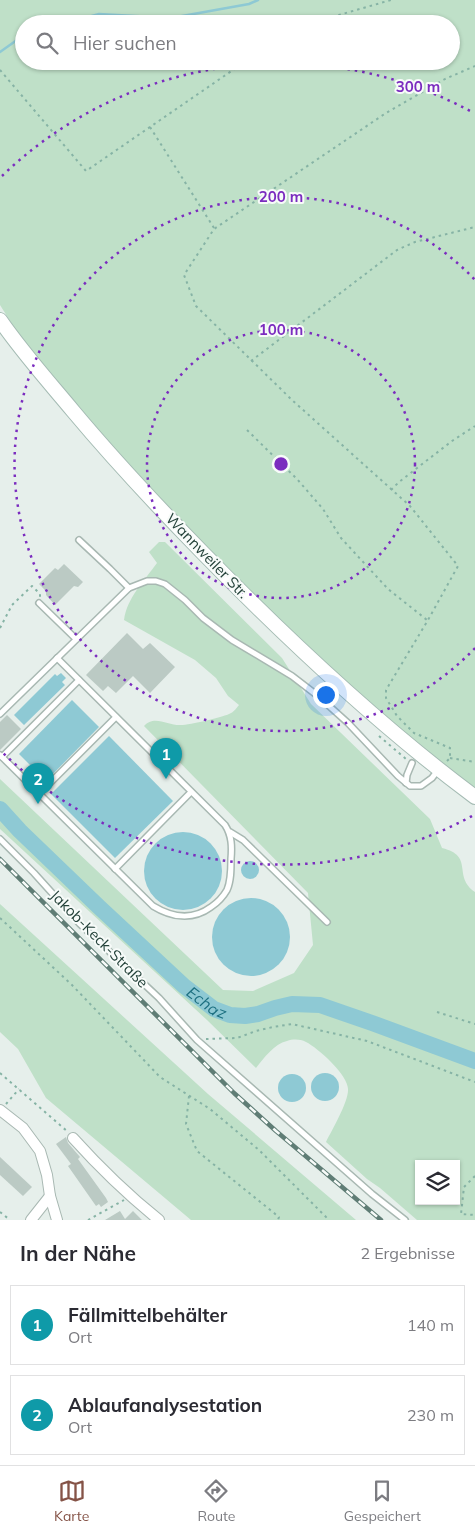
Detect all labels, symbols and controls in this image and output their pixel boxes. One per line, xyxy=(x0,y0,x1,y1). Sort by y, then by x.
search box xyxy=(15,15,460,70)
icon: search xyxy=(33,29,61,57)
text: Hier suchen xyxy=(73,31,177,55)
text: 300 m xyxy=(396,77,440,96)
text: 200 m xyxy=(259,187,303,206)
text: 100 m xyxy=(259,320,303,339)
centre of rings xyxy=(272,455,290,473)
street label: Wannweiler Str. xyxy=(162,509,253,602)
your location xyxy=(313,682,339,708)
pin: 1 xyxy=(150,738,182,779)
pin: 2 xyxy=(22,763,54,804)
street label: Jakob-Keck-Straße xyxy=(46,886,152,992)
water label: Echaz xyxy=(183,982,230,1023)
map controls xyxy=(415,1160,460,1205)
button: layers xyxy=(415,1160,460,1205)
text: In der Nähe xyxy=(20,1240,136,1266)
text: 2 Ergebnisse xyxy=(360,1243,455,1263)
text: Fällmittelbehälter xyxy=(68,1303,227,1327)
text: 1 xyxy=(32,1315,42,1335)
text: 140 m xyxy=(407,1315,454,1335)
text: Ort xyxy=(68,1327,92,1347)
text: Ablaufanalysestation xyxy=(68,1393,262,1417)
text: 2 xyxy=(32,1405,42,1425)
text: 230 m xyxy=(407,1405,454,1425)
text: Ort xyxy=(68,1417,92,1437)
tab: Karte xyxy=(54,1477,89,1525)
tab: Route xyxy=(197,1477,235,1525)
tab: Gespeichert xyxy=(344,1477,421,1525)

